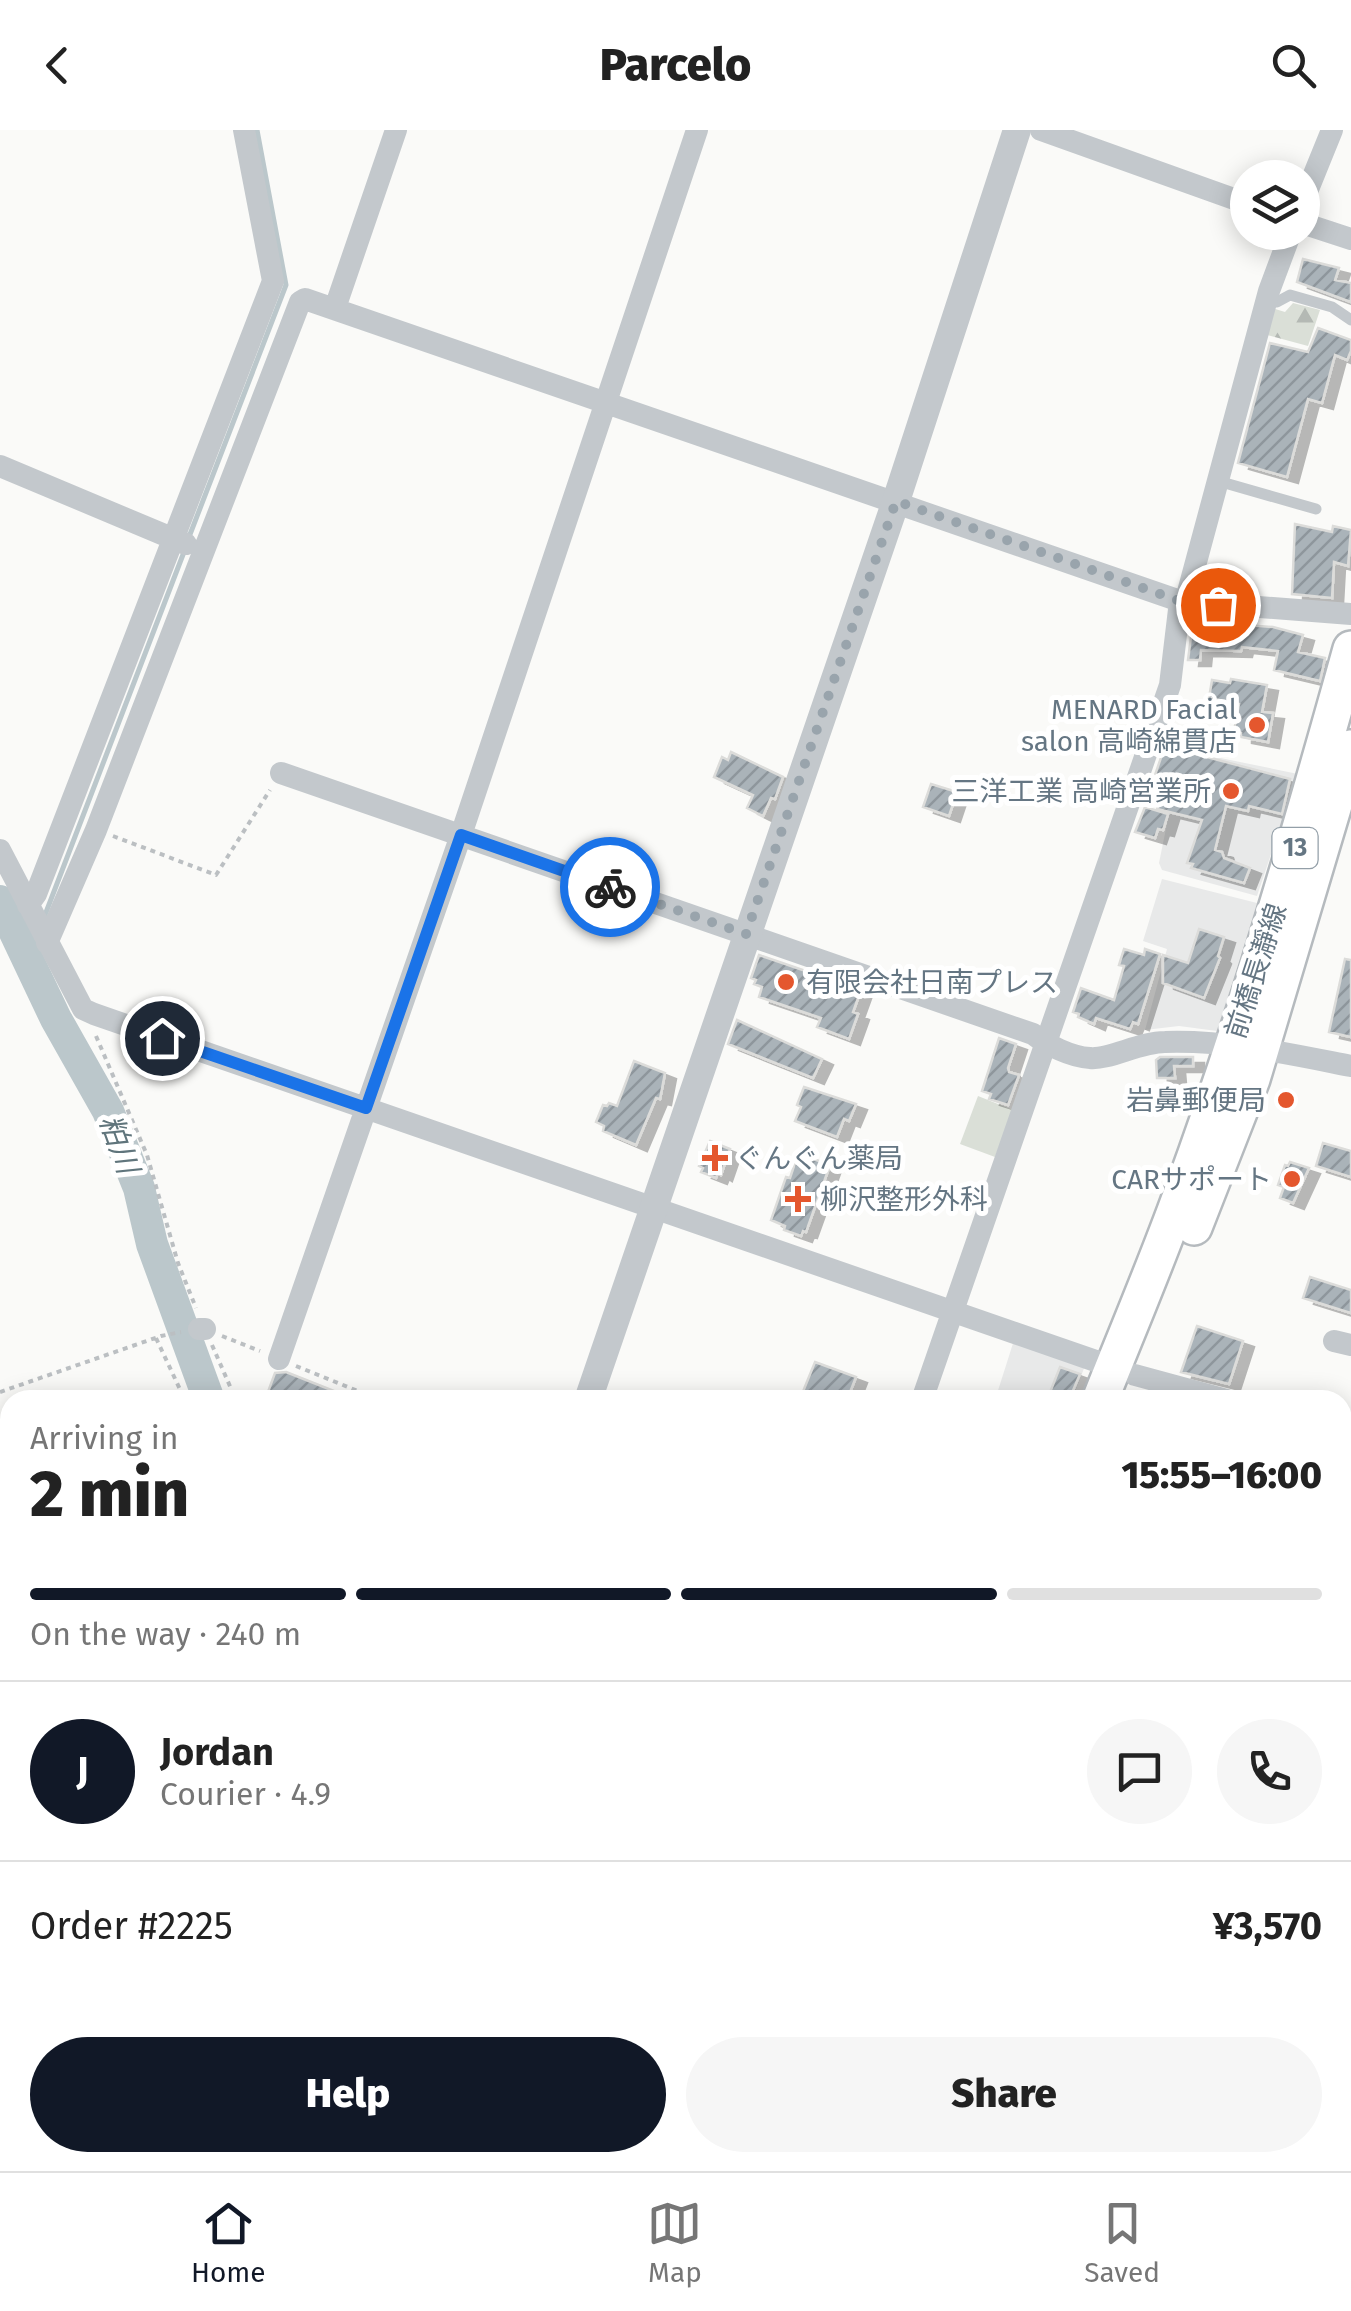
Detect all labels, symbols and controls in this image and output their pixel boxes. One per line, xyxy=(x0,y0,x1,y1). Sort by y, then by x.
icon: back xyxy=(30,38,85,93)
text: Parcelo xyxy=(600,38,751,92)
icon: search xyxy=(1266,38,1321,93)
map controls xyxy=(1230,160,1320,250)
button: layers xyxy=(1230,160,1320,250)
pin xyxy=(1176,563,1261,648)
icon: bag xyxy=(1191,578,1246,633)
place label: MENARD Facial salon 高崎綿貫店 xyxy=(1021,693,1237,758)
marker: MENARD Facial salon 高崎綿貫店 xyxy=(1246,714,1268,736)
place label: 三洋工業 高崎営業所 xyxy=(952,775,1211,808)
marker: 三洋工業 高崎営業所 xyxy=(1220,780,1242,802)
road number: 13 xyxy=(1272,828,1318,868)
courier xyxy=(560,837,660,937)
icon: bike xyxy=(583,860,638,915)
street label: 前橋長瀞線 xyxy=(1219,899,1293,1043)
place label: 有限会社日南プレス xyxy=(806,966,1058,999)
marker: 有限会社日南プレス xyxy=(775,971,797,993)
pin xyxy=(120,996,205,1081)
icon: home xyxy=(135,1011,190,1066)
place label: 岩鼻郵便局 xyxy=(1126,1084,1266,1117)
marker: 岩鼻郵便局 xyxy=(1275,1089,1297,1111)
water label: 粕川 xyxy=(92,1110,147,1181)
place label: ぐんぐん薬局 xyxy=(735,1142,903,1175)
marker: ぐんぐん薬局 xyxy=(704,1147,726,1169)
place label: CARサポート xyxy=(1111,1163,1272,1196)
marker: CARサポート xyxy=(1281,1168,1303,1190)
place label: 柳沢整形外科 xyxy=(820,1183,988,1216)
marker: 柳沢整形外科 xyxy=(785,1186,811,1212)
text: Arriving in xyxy=(30,1419,178,1457)
text: 15:55–16:00 xyxy=(1121,1452,1322,1498)
text: 2 min xyxy=(30,1455,189,1533)
text: On the way · 240 m xyxy=(30,1615,301,1653)
button: chat xyxy=(1087,1719,1192,1824)
button: phone xyxy=(1217,1719,1322,1824)
text: Jordan xyxy=(160,1729,274,1775)
text: J xyxy=(76,1748,89,1794)
text: Courier · 4.9 xyxy=(160,1775,331,1813)
text: Order #2225 xyxy=(30,1903,233,1949)
text: ¥3,570 xyxy=(1213,1903,1322,1949)
button: Help xyxy=(30,2037,666,2152)
button: Share xyxy=(686,2037,1322,2152)
tab: Home xyxy=(191,2196,266,2289)
tab: Map xyxy=(647,2196,702,2289)
tab: Saved xyxy=(1084,2196,1160,2289)

